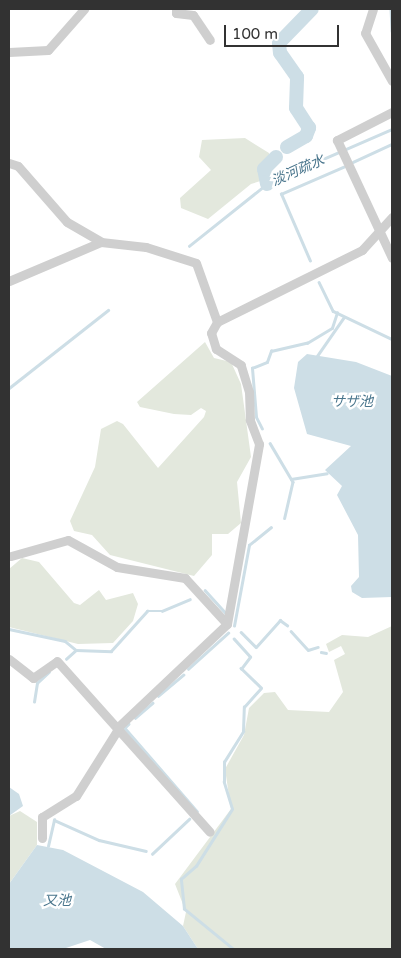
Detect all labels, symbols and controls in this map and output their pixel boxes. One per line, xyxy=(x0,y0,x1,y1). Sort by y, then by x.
scale bar xyxy=(226,15,341,47)
text: 100 m xyxy=(232,25,278,43)
water label: 淡河疏水 xyxy=(269,152,327,190)
water label: サザ池 xyxy=(331,394,373,410)
water label: 又池 xyxy=(43,893,71,909)

